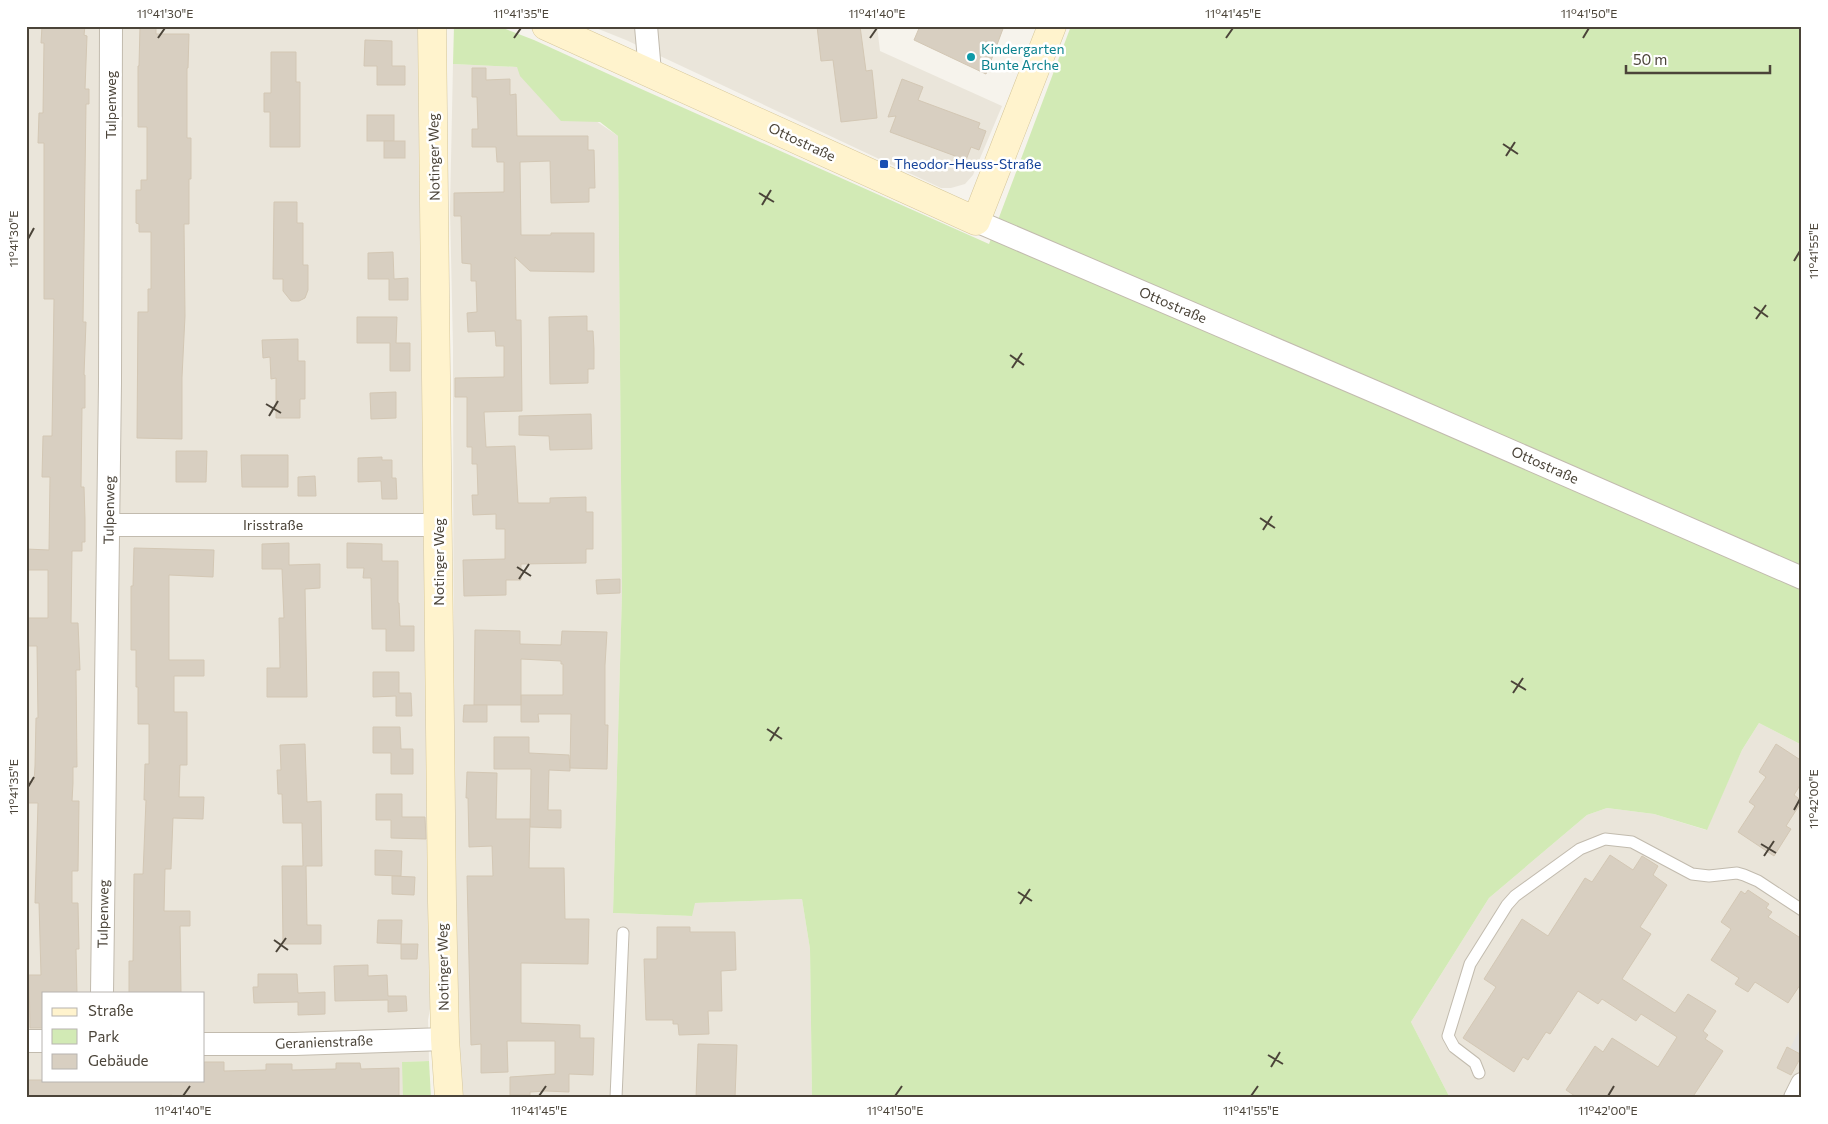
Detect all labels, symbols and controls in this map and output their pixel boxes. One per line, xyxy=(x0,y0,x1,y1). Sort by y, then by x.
text: 11°41'30"E xyxy=(137,6,193,20)
text: 11°41'35"E xyxy=(493,6,549,20)
text: 11°41'40"E xyxy=(848,6,906,20)
text: 11°41'45"E xyxy=(1205,6,1261,20)
text: 11°41'50"E xyxy=(1561,6,1617,20)
place label: Kindergarten Bunte Arche xyxy=(981,40,1065,73)
scale bar xyxy=(1626,42,1769,74)
text: 50 m xyxy=(1633,50,1667,68)
marker: Kindergarten Bunte Arche xyxy=(965,51,977,63)
street label: Tulpenweg xyxy=(102,70,119,139)
street label: Notinger Weg xyxy=(424,113,443,201)
street label: Ottostraße xyxy=(766,119,838,164)
place label: Theodor-Heuss-Straße xyxy=(894,155,1042,172)
marker: Theodor-Heuss-Straße xyxy=(878,158,890,170)
text: 11°41'30"E xyxy=(6,211,20,267)
text: 11°41'55"E xyxy=(1806,223,1820,279)
street label: Ottostraße xyxy=(1137,283,1210,326)
street label: Ottostraße xyxy=(1509,442,1581,487)
street label: Tulpenweg xyxy=(99,475,118,544)
street label: Irisstraße xyxy=(243,516,303,533)
street label: Notinger Weg xyxy=(430,518,447,606)
text: 11°41'35"E xyxy=(6,759,20,815)
text: 11°42'00"E xyxy=(1806,769,1820,829)
street label: Tulpenweg xyxy=(93,879,112,948)
street label: Notinger Weg xyxy=(433,923,452,1011)
legend xyxy=(42,992,205,1082)
text: Straße xyxy=(88,1001,134,1019)
text: Park xyxy=(88,1027,119,1045)
street label: Geranienstraße xyxy=(275,1031,373,1052)
text: Gebäude xyxy=(88,1051,149,1069)
text: 11°41'40"E xyxy=(154,1103,212,1117)
text: 11°41'45"E xyxy=(511,1103,567,1117)
text: 11°41'50"E xyxy=(867,1103,923,1117)
text: 11°41'55"E xyxy=(1223,1103,1279,1117)
text: 11°42'00"E xyxy=(1578,1103,1638,1117)

